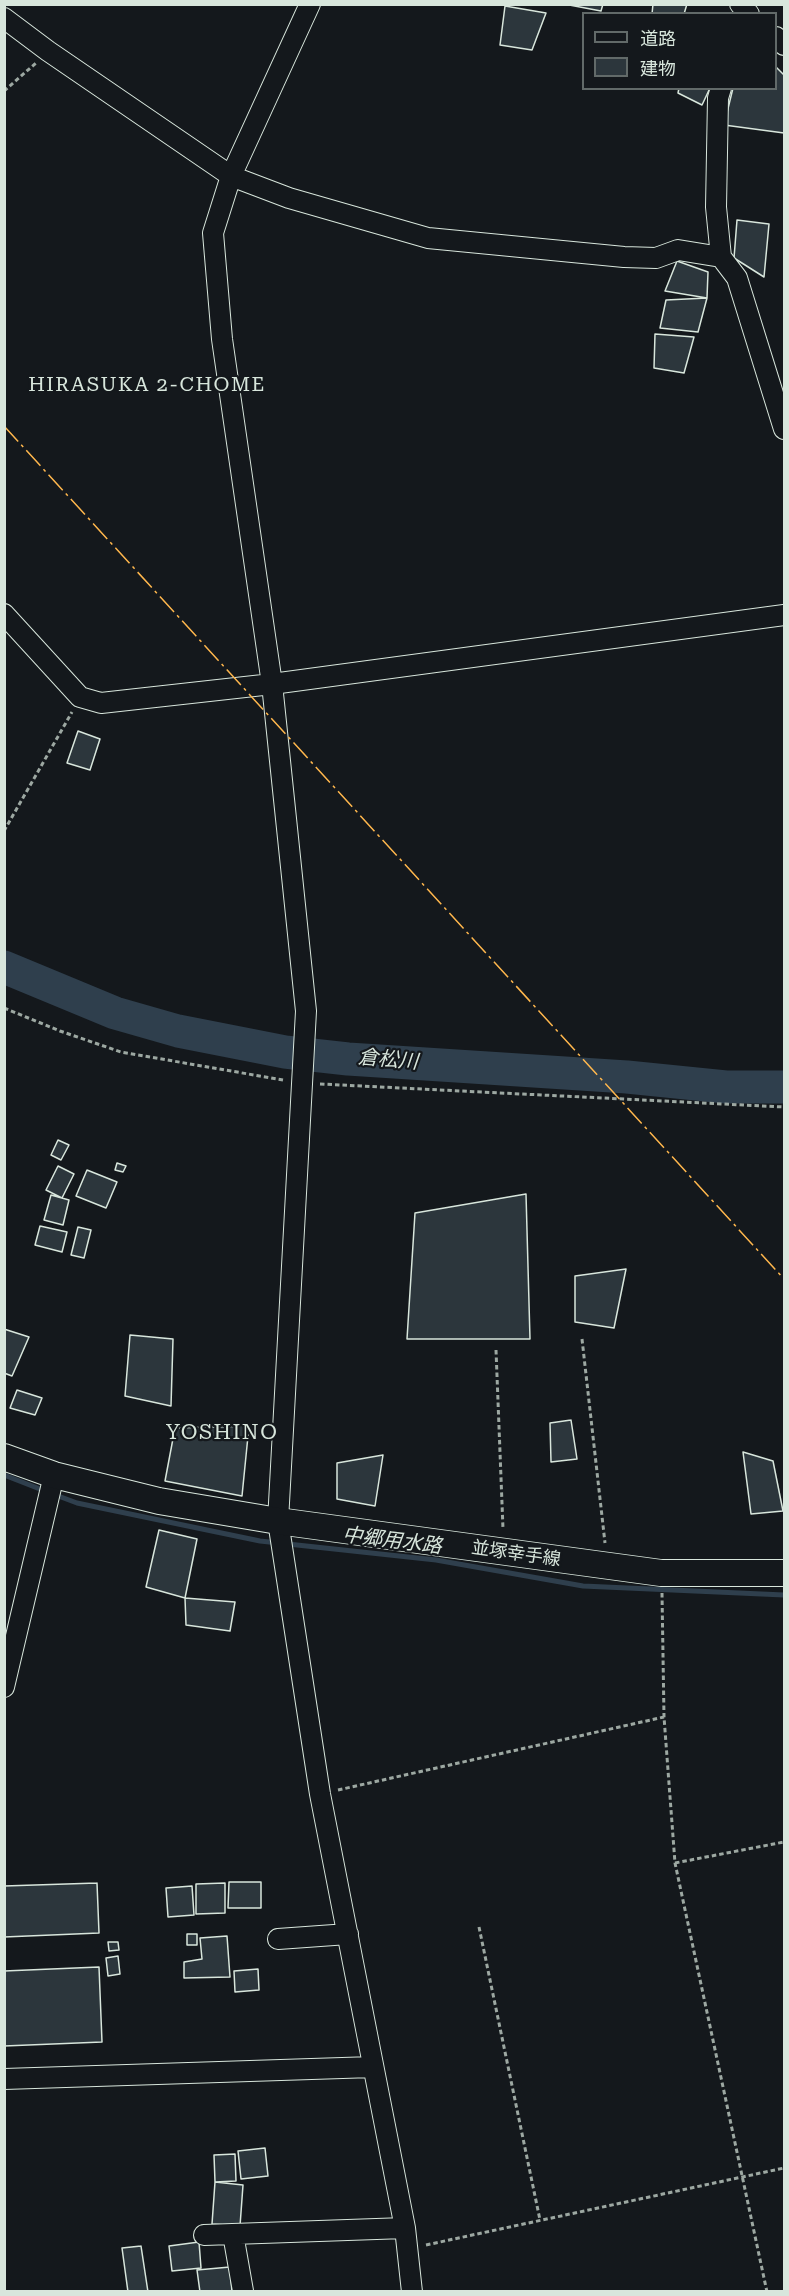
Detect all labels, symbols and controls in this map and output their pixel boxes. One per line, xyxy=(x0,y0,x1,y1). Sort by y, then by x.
legend xyxy=(582,12,777,90)
text: 道路 xyxy=(640,28,676,49)
text: 建物 xyxy=(640,58,676,79)
district label: HIRASUKA 2-CHOME xyxy=(28,373,266,397)
water label: 倉松川 xyxy=(357,1045,419,1075)
district label: YOSHINO xyxy=(166,1420,278,1446)
water label: 中郷用水路 xyxy=(341,1523,443,1559)
street label: 並塚幸手線 xyxy=(470,1537,562,1571)

